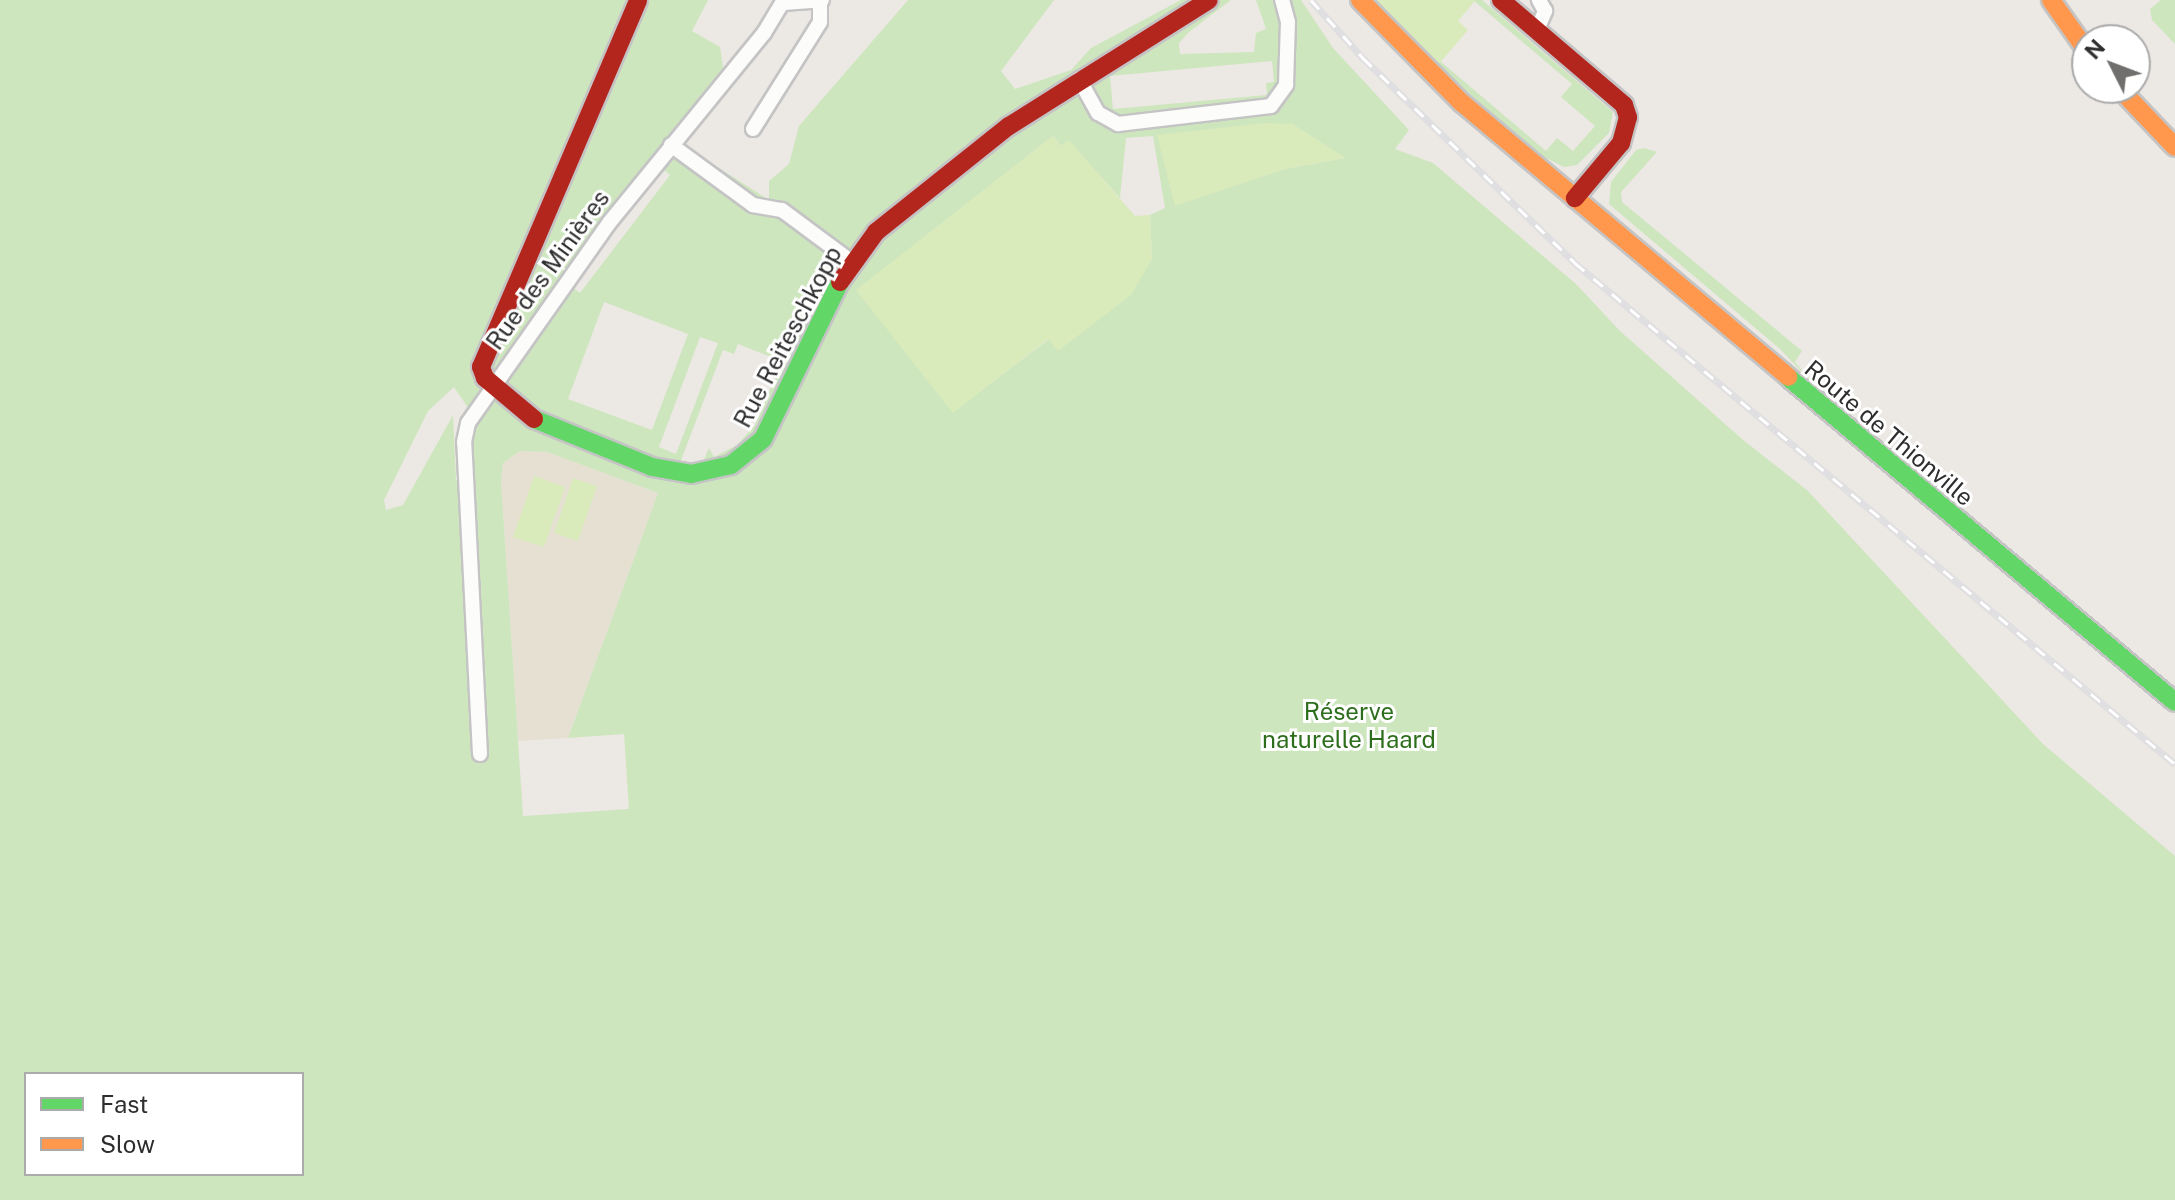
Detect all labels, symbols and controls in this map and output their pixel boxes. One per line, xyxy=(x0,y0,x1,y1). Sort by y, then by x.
north arrow xyxy=(2071,24,2151,104)
text: N xyxy=(2079,34,2110,64)
street label: Rue des Minières xyxy=(480,184,616,356)
street label: Rue Reiteschkopp xyxy=(728,241,848,433)
street label: Route de Thionville xyxy=(1799,354,1979,512)
park label: Réserve naturelle Haard xyxy=(1262,698,1436,754)
legend xyxy=(24,1072,304,1176)
text: Fast xyxy=(100,1090,148,1118)
text: Slow xyxy=(100,1130,155,1158)

